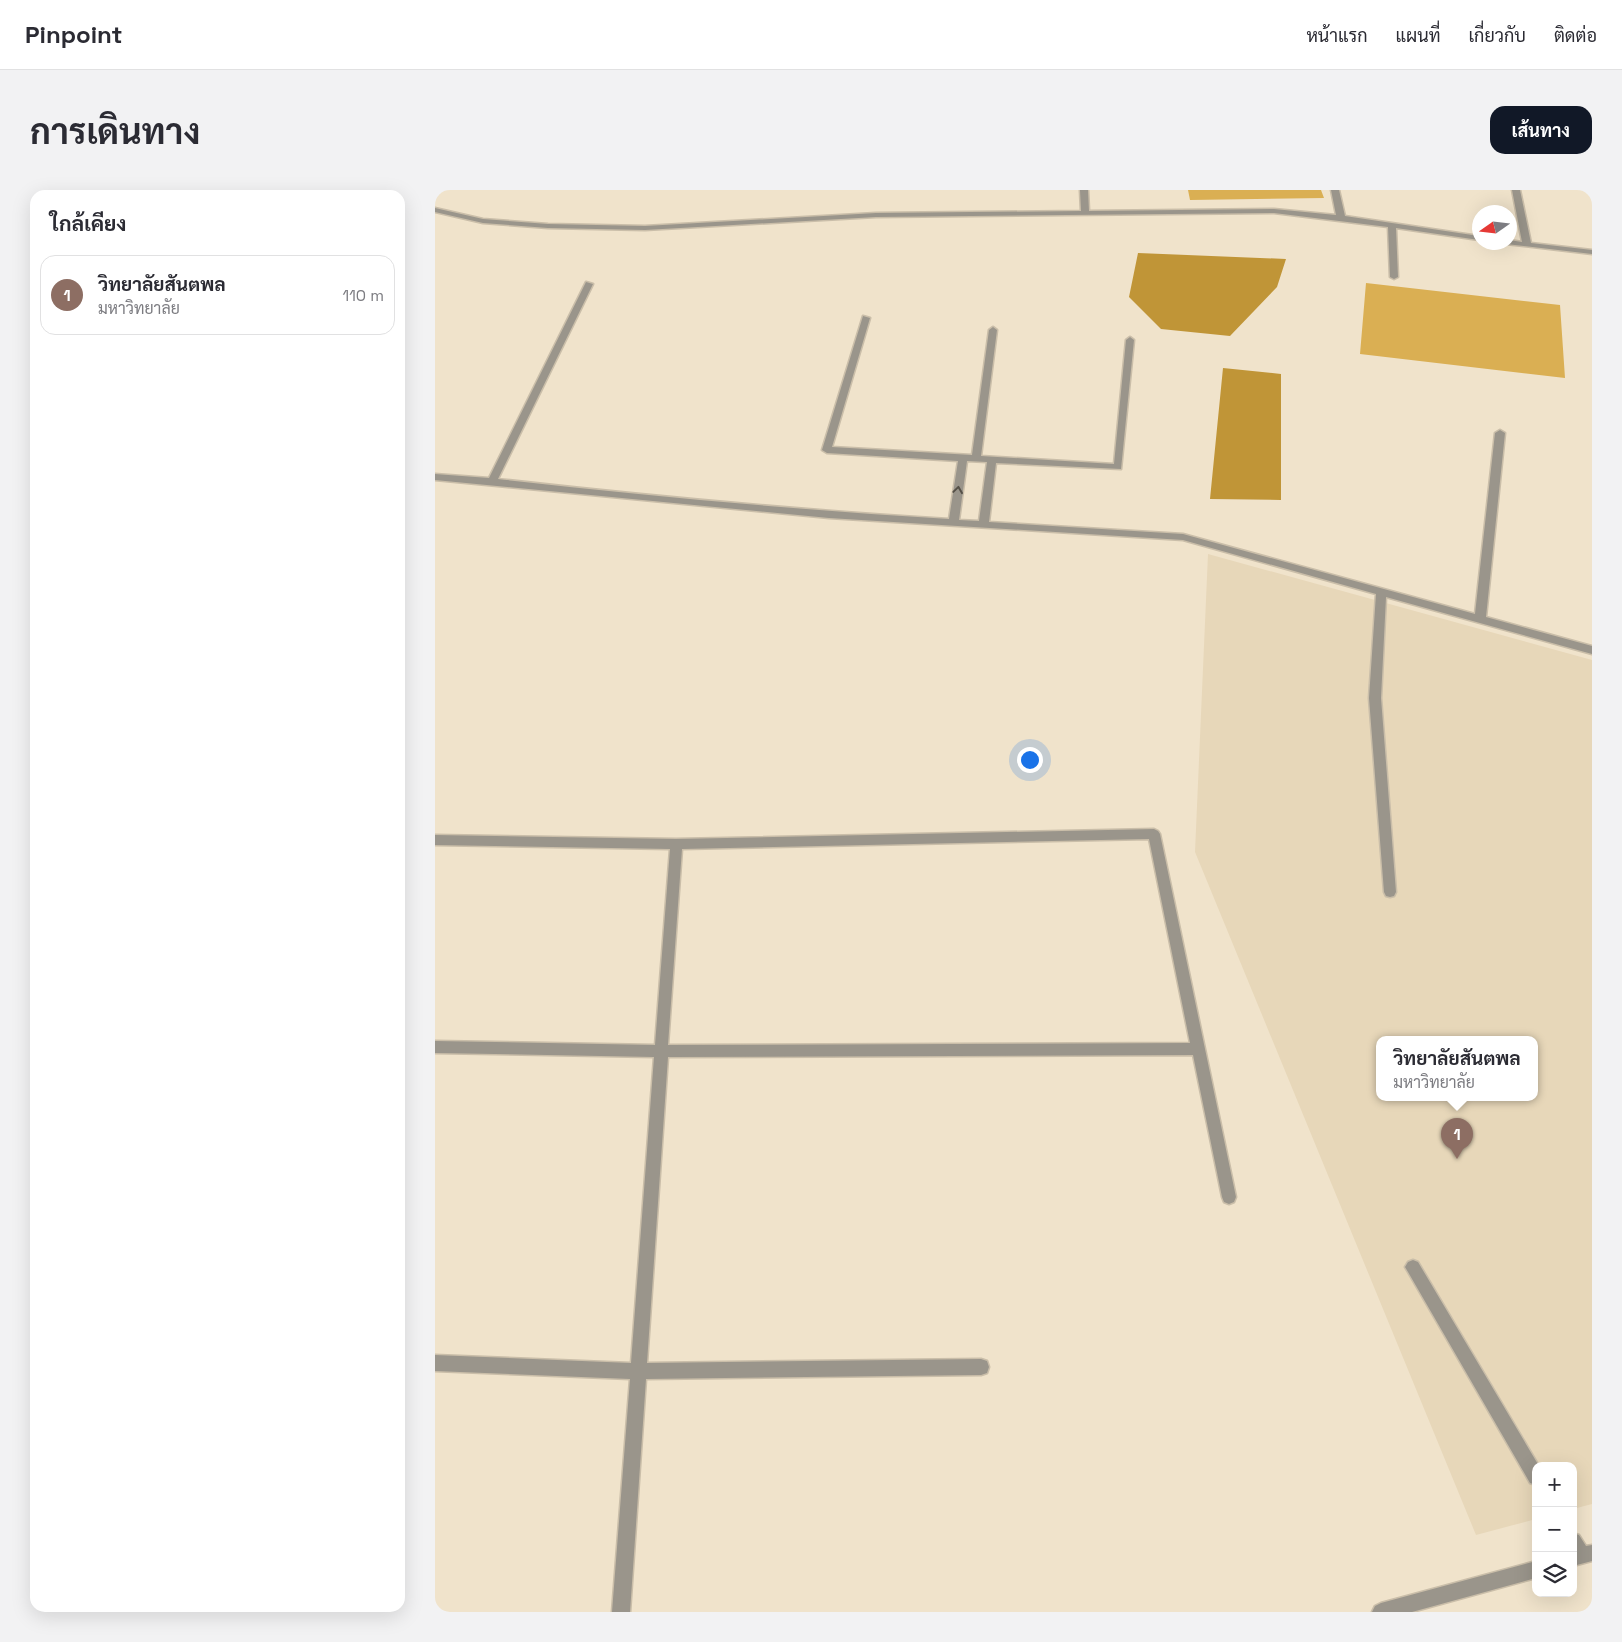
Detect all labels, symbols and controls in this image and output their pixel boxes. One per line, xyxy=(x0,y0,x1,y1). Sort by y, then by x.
text: Pinpoint xyxy=(25,19,122,50)
text: หน้าแรก xyxy=(1306,24,1368,47)
text: แผนที่ xyxy=(1396,24,1440,47)
text: เกี่ยวกับ xyxy=(1468,24,1526,47)
text: ติดต่อ xyxy=(1554,24,1597,47)
button: เส้นทาง xyxy=(1490,106,1592,154)
text: การเดินทาง xyxy=(30,110,200,154)
north arrow xyxy=(1472,205,1517,250)
text: ใกล้เคียง xyxy=(50,210,126,237)
text: วิทยาลัยสันตพล xyxy=(98,272,226,297)
text: 1 xyxy=(63,285,71,306)
text: 110 m xyxy=(342,285,384,306)
text: มหาวิทยาลัย xyxy=(98,298,180,319)
one-way arrow xyxy=(953,486,963,495)
your location xyxy=(1017,747,1043,773)
popup xyxy=(1376,1036,1538,1101)
text: วิทยาลัยสันตพล xyxy=(1393,1046,1521,1071)
text: มหาวิทยาลัย xyxy=(1393,1072,1475,1093)
pin: 1 xyxy=(1441,1118,1473,1159)
map controls xyxy=(1532,1462,1577,1597)
button: + xyxy=(1532,1462,1577,1507)
button: − xyxy=(1532,1507,1577,1552)
button: layers xyxy=(1532,1552,1577,1597)

